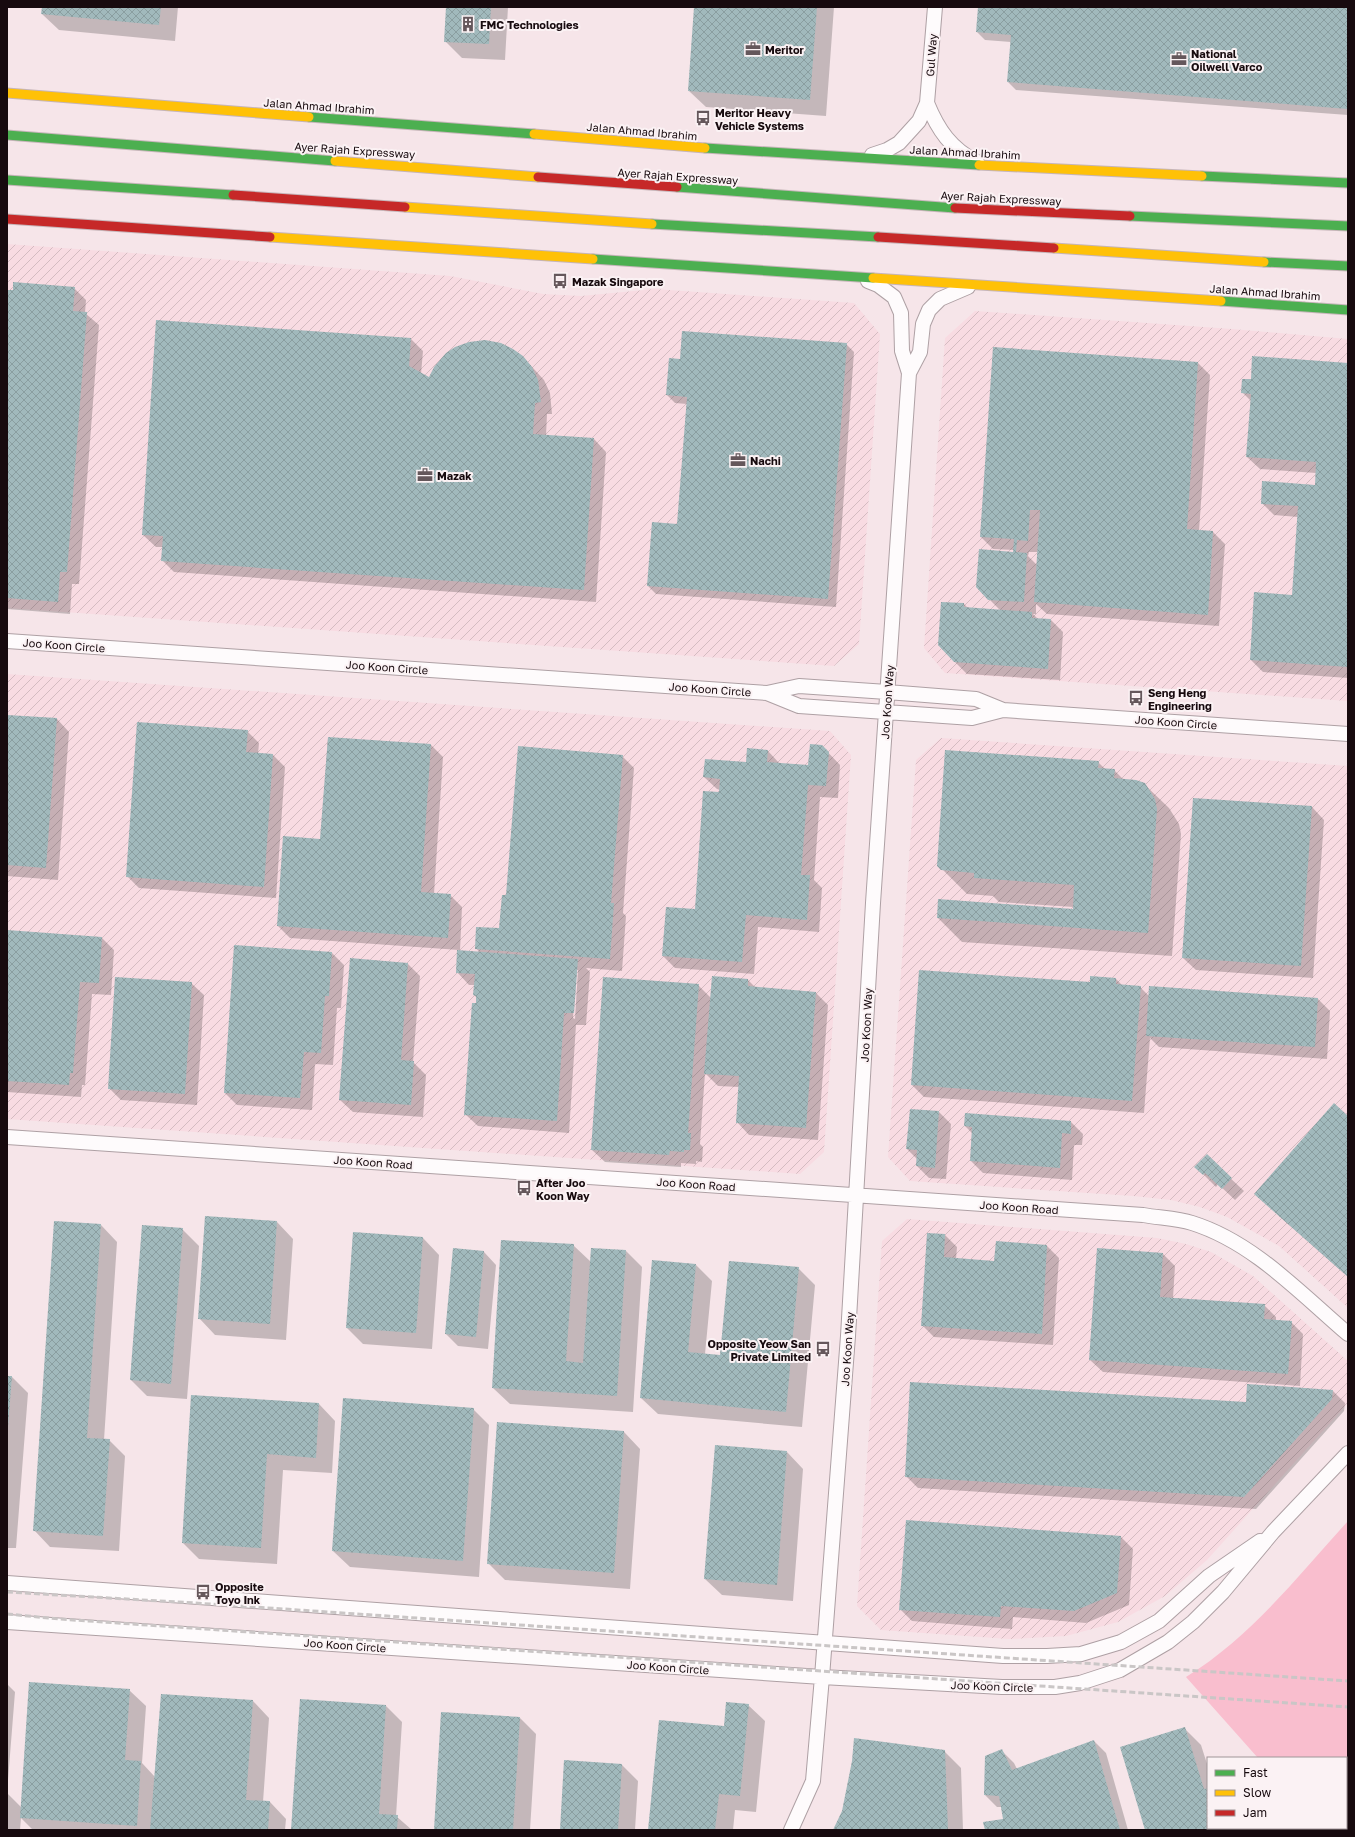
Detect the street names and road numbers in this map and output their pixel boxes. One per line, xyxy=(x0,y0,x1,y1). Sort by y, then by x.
street label: Gul Way xyxy=(923,33,939,77)
street label: Jalan Ahmad Ibrahim xyxy=(263,96,375,116)
street label: Jalan Ahmad Ibrahim xyxy=(586,120,698,142)
street label: Ayer Rajah Expressway xyxy=(294,139,416,161)
street label: Jalan Ahmad Ibrahim xyxy=(909,143,1021,161)
street label: Ayer Rajah Expressway xyxy=(617,165,739,187)
street label: Ayer Rajah Expressway xyxy=(940,188,1062,208)
street label: Jalan Ahmad Ibrahim xyxy=(1209,282,1321,302)
street label: Joo Koon Circle xyxy=(22,636,106,654)
street label: Joo Koon Circle xyxy=(345,658,429,676)
street label: Joo Koon Way xyxy=(878,664,896,740)
street label: Joo Koon Circle xyxy=(668,680,752,698)
street label: Joo Koon Circle xyxy=(1134,713,1218,731)
street label: Joo Koon Way xyxy=(858,987,874,1063)
street label: Joo Koon Road xyxy=(333,1153,413,1171)
street label: Joo Koon Road xyxy=(656,1175,736,1193)
street label: Joo Koon Road xyxy=(979,1198,1059,1216)
street label: Joo Koon Way xyxy=(838,1311,856,1387)
street label: Joo Koon Circle xyxy=(303,1636,387,1654)
street label: Joo Koon Circle xyxy=(626,1658,710,1676)
street label: Joo Koon Circle xyxy=(951,1678,1033,1694)

